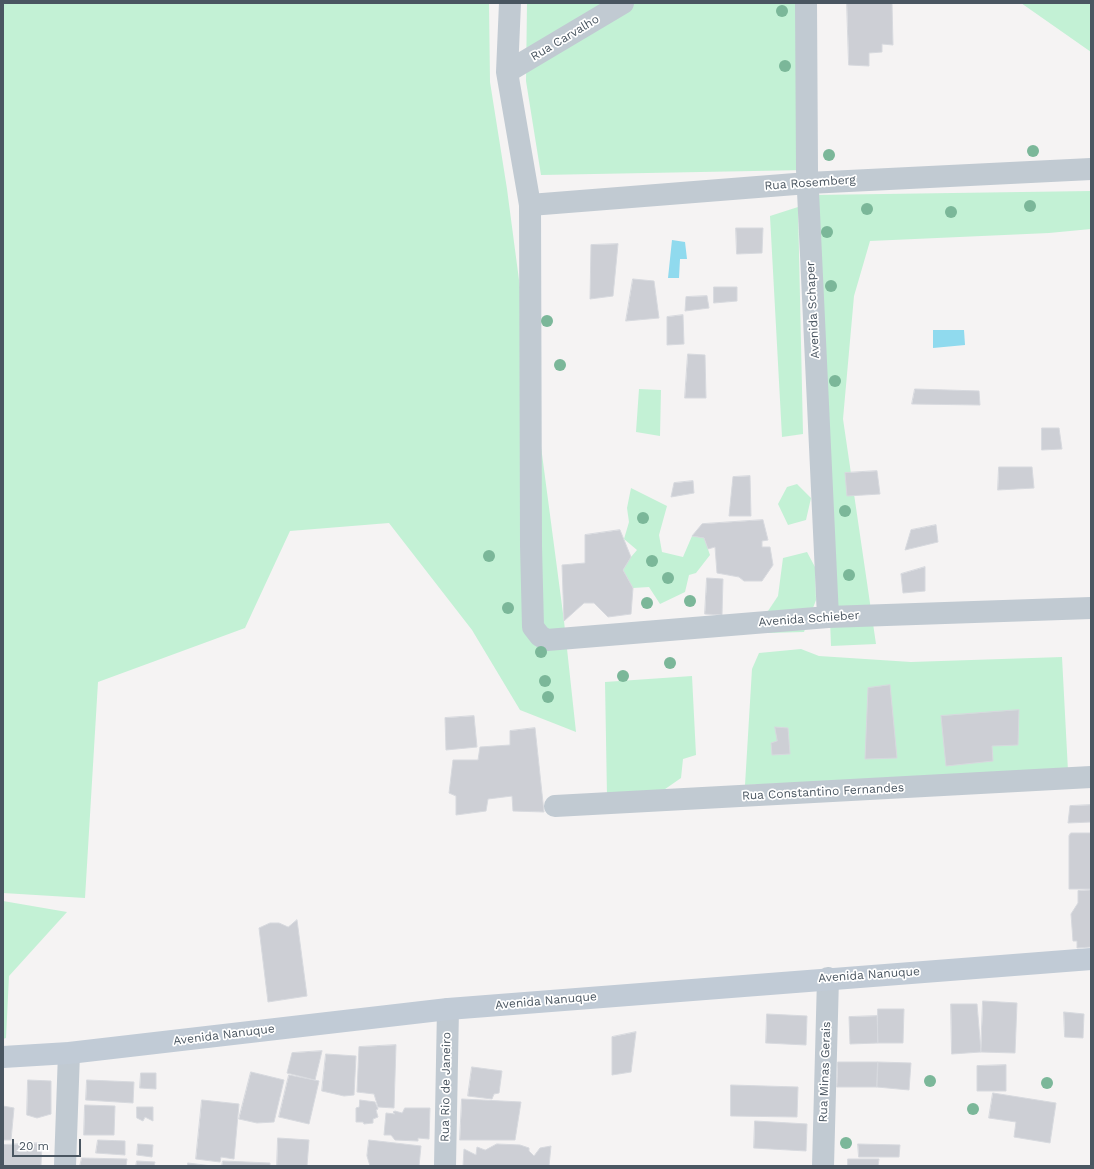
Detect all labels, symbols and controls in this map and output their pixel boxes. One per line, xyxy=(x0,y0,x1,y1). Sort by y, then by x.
street label: Rua Carvalho xyxy=(528,12,602,64)
street label: Rua Rosemberg xyxy=(764,173,856,193)
street label: Avenida Schaper xyxy=(803,261,823,359)
street label: Avenida Schieber xyxy=(758,608,860,630)
street label: Rua Constantino Fernandes xyxy=(742,781,904,803)
street label: Avenida Nanuque xyxy=(818,964,920,986)
street label: Avenida Nanuque xyxy=(495,989,597,1013)
street label: Rua Minas Gerais xyxy=(816,1021,834,1123)
street label: Avenida Nanuque xyxy=(173,1022,275,1048)
street label: Rua Rio de Janeiro xyxy=(438,1032,454,1142)
scale bar xyxy=(14,1131,83,1157)
text: 20 m xyxy=(19,1139,49,1153)

